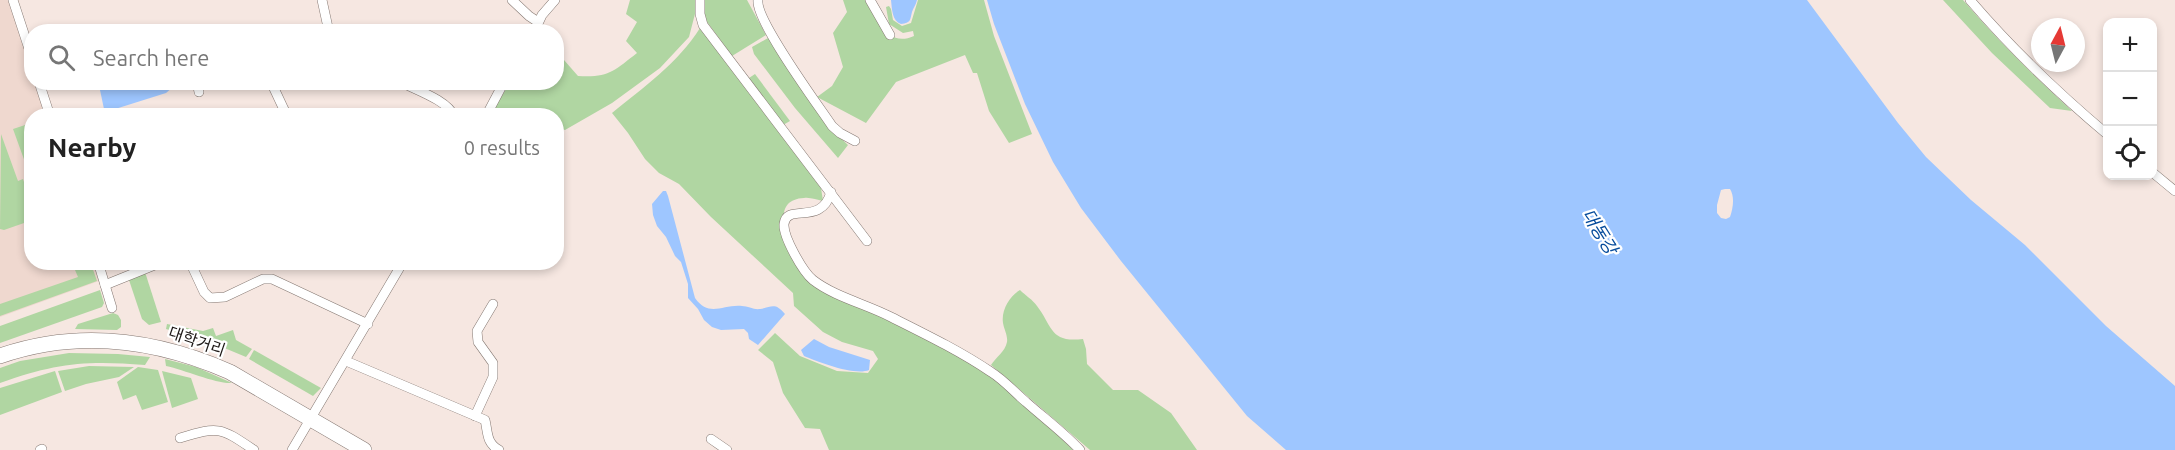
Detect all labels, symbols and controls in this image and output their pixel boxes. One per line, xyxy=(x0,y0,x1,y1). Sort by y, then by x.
north arrow xyxy=(2031,18,2085,72)
map controls xyxy=(2103,18,2157,180)
button: + xyxy=(2103,18,2157,72)
search box xyxy=(24,24,564,90)
icon: search xyxy=(45,41,78,74)
text: Search here xyxy=(93,45,209,70)
button: − xyxy=(2103,72,2157,126)
button: locate xyxy=(2103,126,2157,180)
text: Nearby xyxy=(48,133,136,162)
text: 0 results xyxy=(464,136,540,159)
water label: 대동강 xyxy=(1578,205,1623,259)
street label: 대학거리 xyxy=(166,323,228,359)

